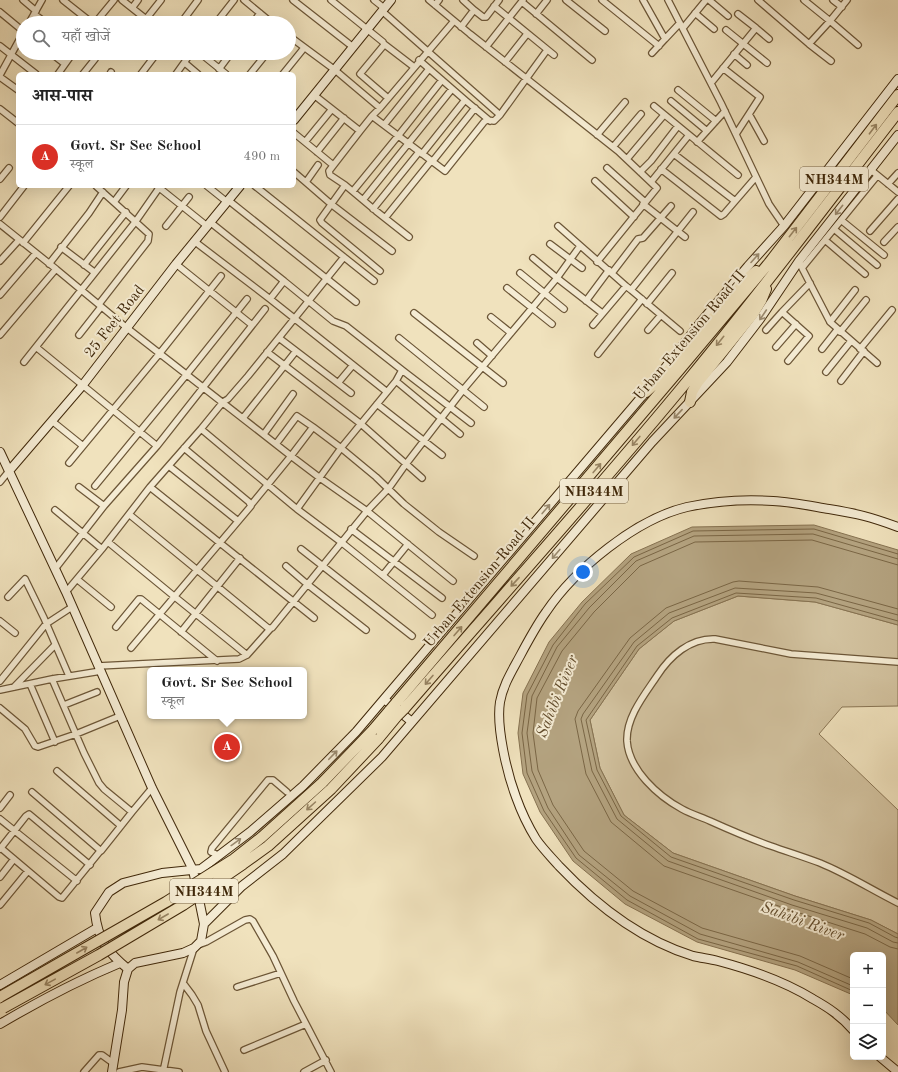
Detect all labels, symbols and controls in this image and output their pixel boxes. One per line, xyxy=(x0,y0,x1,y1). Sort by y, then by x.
search box xyxy=(16,16,296,60)
icon: search xyxy=(30,27,52,49)
text: यहाँ खोजें xyxy=(62,30,110,45)
text: आस-पास xyxy=(32,88,92,105)
one-way arrow xyxy=(868,123,877,134)
text: Govt. Sr Sec School xyxy=(70,139,201,154)
text: A xyxy=(40,150,50,163)
text: 490 m xyxy=(243,150,280,163)
text: स्कूल xyxy=(70,158,93,171)
road number: NH344M xyxy=(800,167,868,191)
one-way arrow xyxy=(835,204,844,215)
one-way arrow xyxy=(789,226,798,237)
one-way arrow xyxy=(750,253,759,263)
street label: Urban Extension Road-II xyxy=(631,268,749,404)
street label: 25 Feet Road xyxy=(82,283,148,361)
one-way arrow xyxy=(759,309,767,320)
one-way arrow xyxy=(715,336,724,347)
one-way arrow xyxy=(674,409,683,419)
one-way arrow xyxy=(632,436,641,447)
one-way arrow xyxy=(592,462,601,473)
road number: NH344M xyxy=(560,479,628,503)
one-way arrow xyxy=(542,503,551,514)
street label: Urban Extension Road-II xyxy=(421,515,539,651)
one-way arrow xyxy=(552,549,561,559)
your location xyxy=(573,562,593,582)
one-way arrow xyxy=(511,577,520,588)
one-way arrow xyxy=(454,625,463,636)
water label: Sahibi River xyxy=(534,652,582,740)
popup xyxy=(147,667,307,719)
one-way arrow xyxy=(425,674,434,685)
text: Govt. Sr Sec School xyxy=(161,676,293,691)
text: स्कूल xyxy=(161,695,185,708)
pin: A xyxy=(214,732,240,762)
one-way arrow xyxy=(328,750,338,760)
one-way arrow xyxy=(306,802,317,811)
one-way arrow xyxy=(231,838,242,846)
road number: NH344M xyxy=(170,879,238,903)
water label: Sahibi River xyxy=(759,899,847,945)
one-way arrow xyxy=(157,914,169,922)
one-way arrow xyxy=(76,945,88,953)
map controls xyxy=(850,952,886,1060)
button: + xyxy=(850,952,886,988)
one-way arrow xyxy=(44,979,56,986)
button: − xyxy=(850,988,886,1024)
button: layers xyxy=(850,1024,886,1060)

